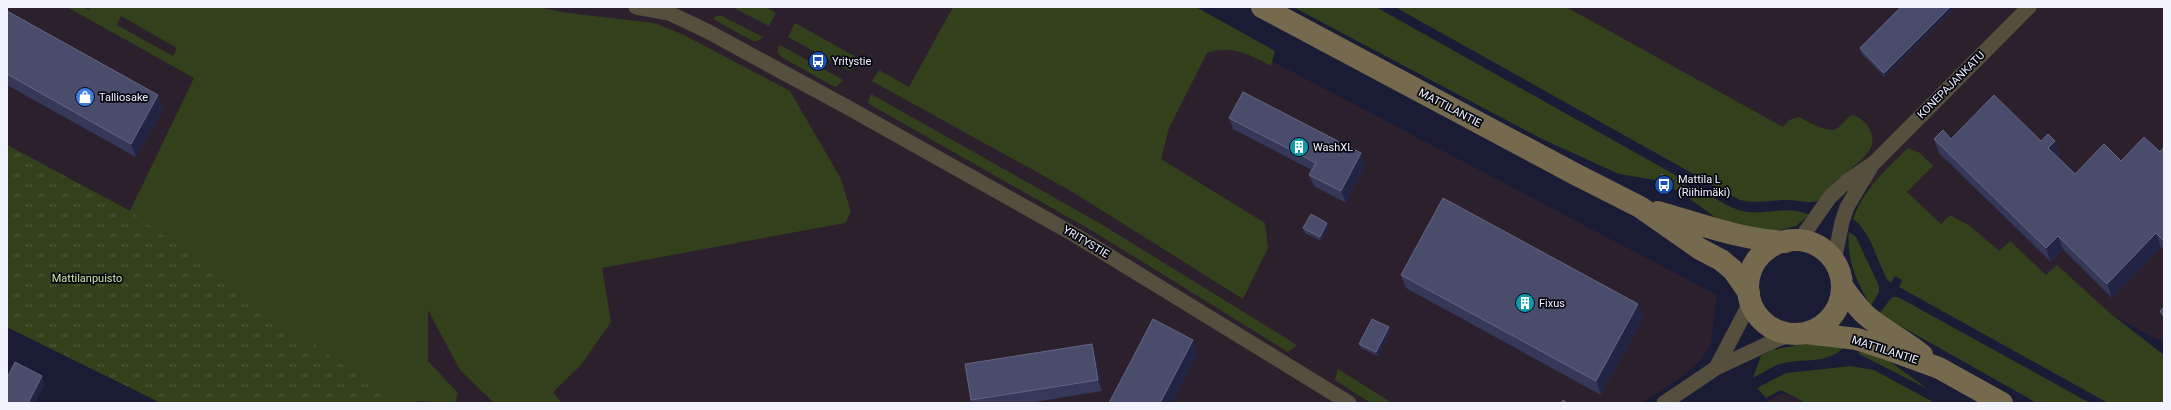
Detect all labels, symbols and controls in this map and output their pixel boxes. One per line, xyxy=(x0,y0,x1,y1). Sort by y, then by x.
street label: KONEPAJANKATU xyxy=(1915,49,1987,121)
bus stop icon: Yritystie xyxy=(807,50,829,72)
place label: Yritystie xyxy=(832,55,872,68)
shop icon: Talliosake xyxy=(74,86,96,108)
street label: MATTILANTIE xyxy=(1416,86,1484,130)
place label: Talliosake xyxy=(99,91,148,104)
building icon: WashXL xyxy=(1288,136,1310,158)
place label: WashXL xyxy=(1313,141,1353,154)
place label: Mattila L (Riihimäki) xyxy=(1678,173,1731,199)
bus stop icon: Mattila L (Riihimäki) xyxy=(1653,174,1675,196)
street label: YRITYSTIE xyxy=(1060,223,1112,261)
park label: Mattilanpuisto xyxy=(52,272,122,285)
building icon: Fixus xyxy=(1514,292,1536,314)
place label: Fixus xyxy=(1539,297,1565,310)
street label: MATTILANTIE xyxy=(1850,333,1920,367)

